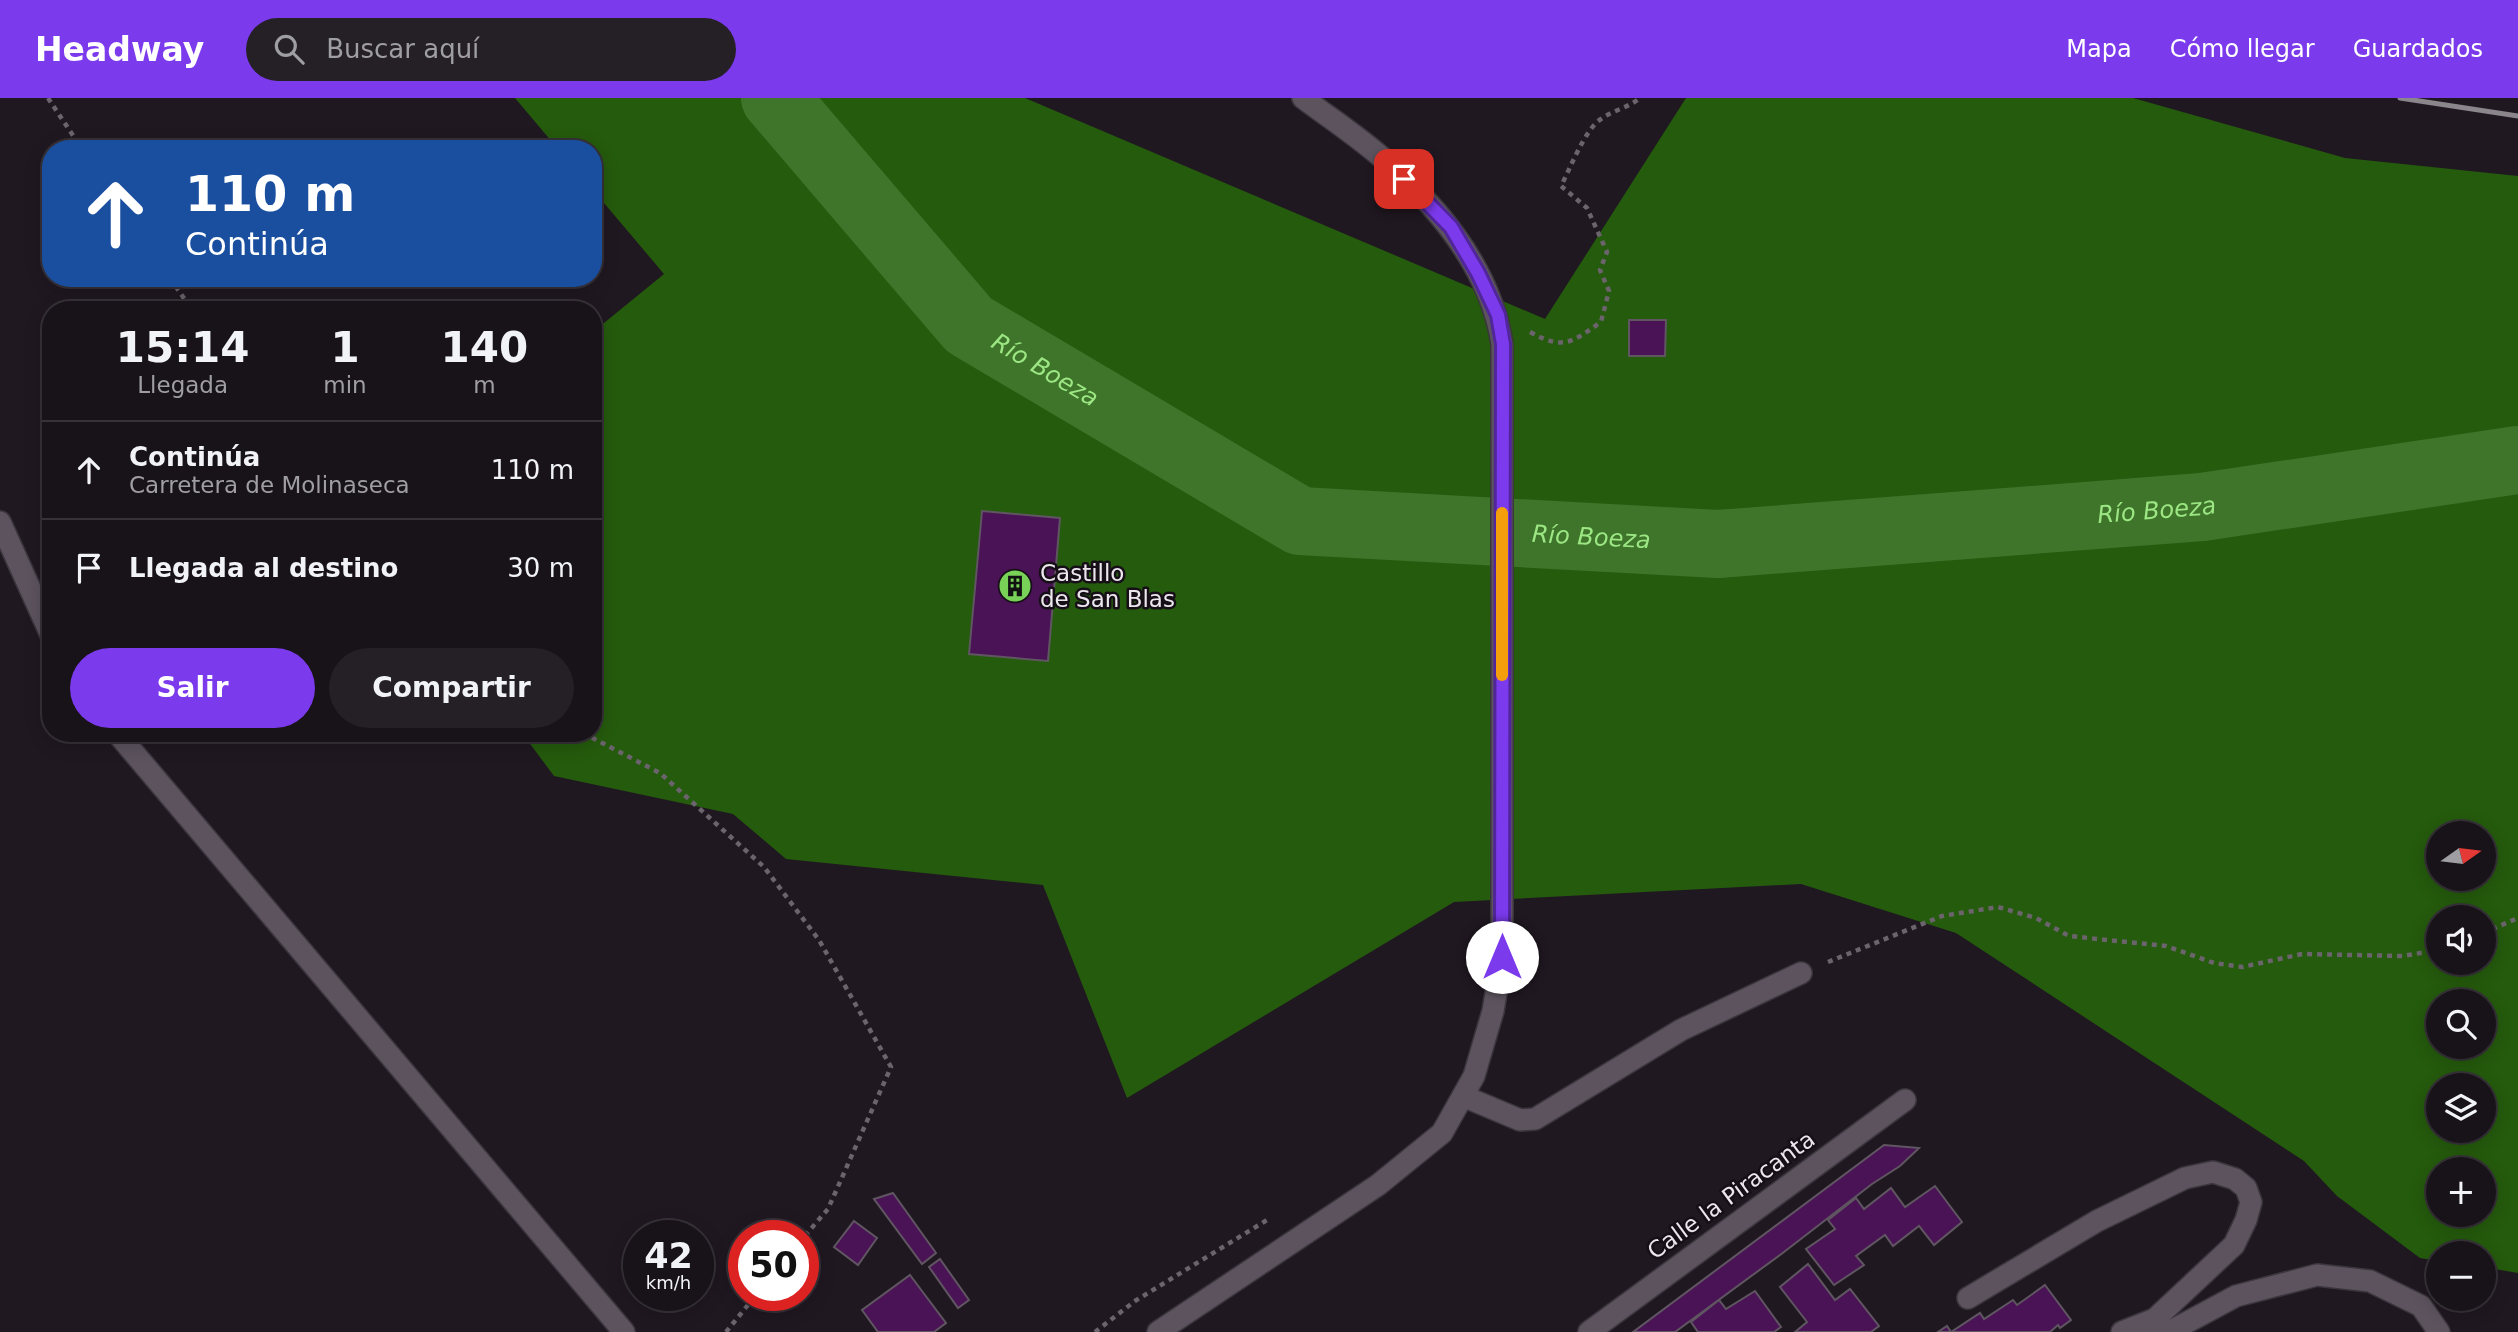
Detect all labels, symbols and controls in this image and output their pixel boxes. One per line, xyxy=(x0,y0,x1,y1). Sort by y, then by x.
search box xyxy=(246,18,736,81)
text: Headway xyxy=(35,30,204,69)
icon: search xyxy=(270,30,308,68)
text: Buscar aquí xyxy=(326,34,479,64)
text: Mapa xyxy=(2066,35,2132,63)
text: Cómo llegar xyxy=(2170,35,2315,63)
text: Guardados xyxy=(2353,35,2483,63)
pin xyxy=(1374,149,1434,209)
icon: arrive xyxy=(1385,160,1423,198)
text: 110 m xyxy=(185,166,355,223)
icon: ahead xyxy=(70,168,161,259)
text: Continúa xyxy=(185,225,329,263)
text: 15:14 xyxy=(116,323,250,372)
text: 1 xyxy=(330,323,360,372)
text: 140 xyxy=(441,323,528,372)
water label: Río Boeza xyxy=(987,328,1103,412)
text: Llegada xyxy=(137,372,228,398)
text: min xyxy=(323,372,367,398)
text: m xyxy=(473,372,496,398)
text: Continúa xyxy=(129,442,260,472)
icon: ahead xyxy=(70,451,108,489)
text: 110 m xyxy=(491,455,574,485)
text: Carretera de Molinaseca xyxy=(129,472,410,498)
water label: Río Boeza xyxy=(2096,491,2218,529)
water label: Río Boeza xyxy=(1531,520,1651,554)
icon: arrive xyxy=(70,549,108,587)
text: Llegada al destino xyxy=(129,553,398,583)
text: 30 m xyxy=(507,553,574,583)
place label: Castillo de San Blas xyxy=(1040,560,1175,612)
building icon: Castillo de San Blas xyxy=(996,567,1034,605)
button: Salir xyxy=(70,648,315,728)
button: Compartir xyxy=(329,648,574,728)
north arrow xyxy=(2426,821,2496,891)
map controls xyxy=(2426,821,2496,1311)
button: sound xyxy=(2426,905,2496,975)
position arrow xyxy=(1465,920,1539,994)
button: search xyxy=(2426,989,2496,1059)
button: layers xyxy=(2426,1073,2496,1143)
street label: Calle la Piracanta xyxy=(1642,1126,1820,1264)
button: + xyxy=(2426,1157,2496,1227)
speed limit sign: 50 xyxy=(728,1220,819,1311)
text: 42 xyxy=(644,1236,693,1276)
button: − xyxy=(2426,1241,2496,1311)
text: km/h xyxy=(646,1272,691,1293)

